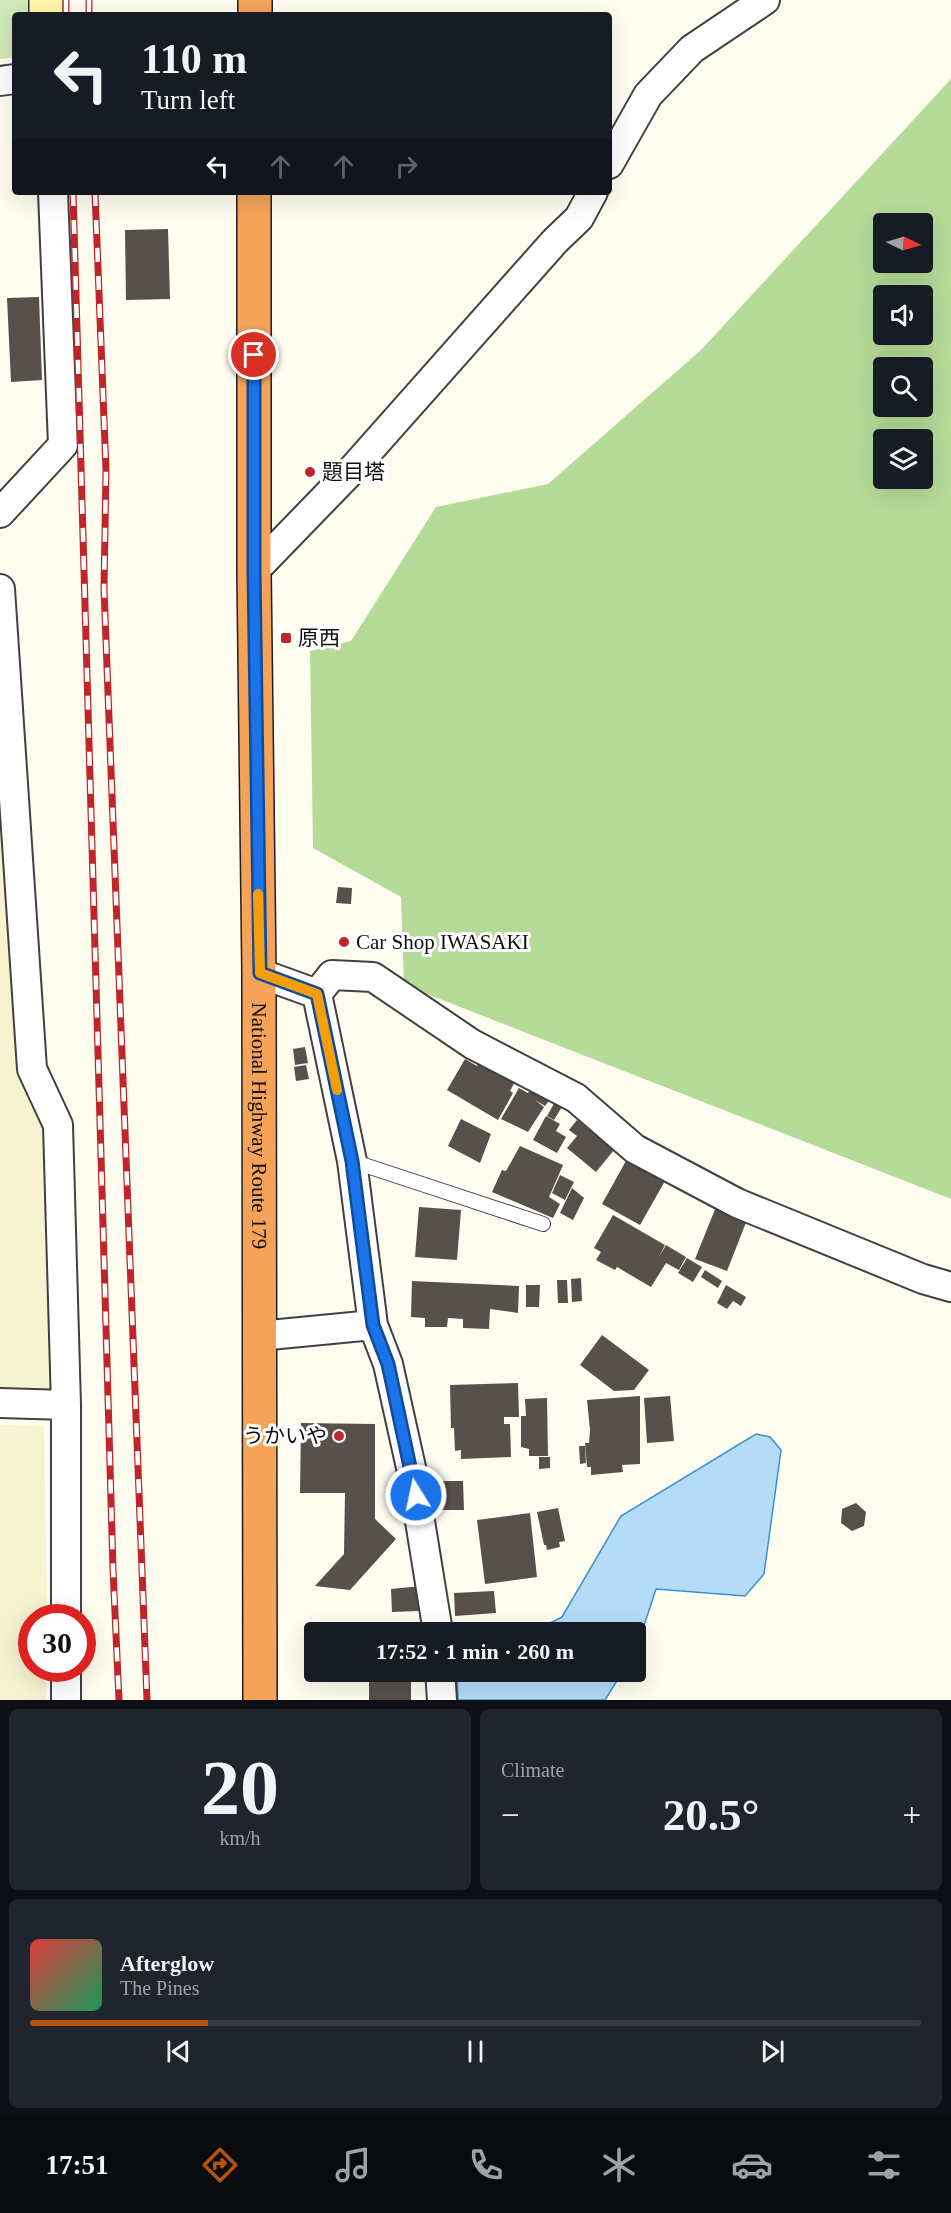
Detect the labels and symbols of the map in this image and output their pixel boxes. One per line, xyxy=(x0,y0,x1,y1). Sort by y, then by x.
north arrow xyxy=(873,213,933,273)
pin xyxy=(228,329,279,380)
place label: 題目塔 xyxy=(322,460,385,484)
marker: 題目塔 xyxy=(303,465,317,479)
place label: 原西 xyxy=(298,626,340,650)
marker: 原西 xyxy=(279,631,293,645)
place label: Car Shop IWASAKI xyxy=(356,930,529,954)
marker: Car Shop IWASAKI xyxy=(337,935,351,949)
street label: National Highway Route 179 xyxy=(247,1003,271,1249)
place label: うかいや xyxy=(243,1424,327,1448)
marker: うかいや xyxy=(332,1429,346,1443)
position arrow xyxy=(384,1463,448,1527)
speed limit sign: 30 xyxy=(18,1604,96,1682)

